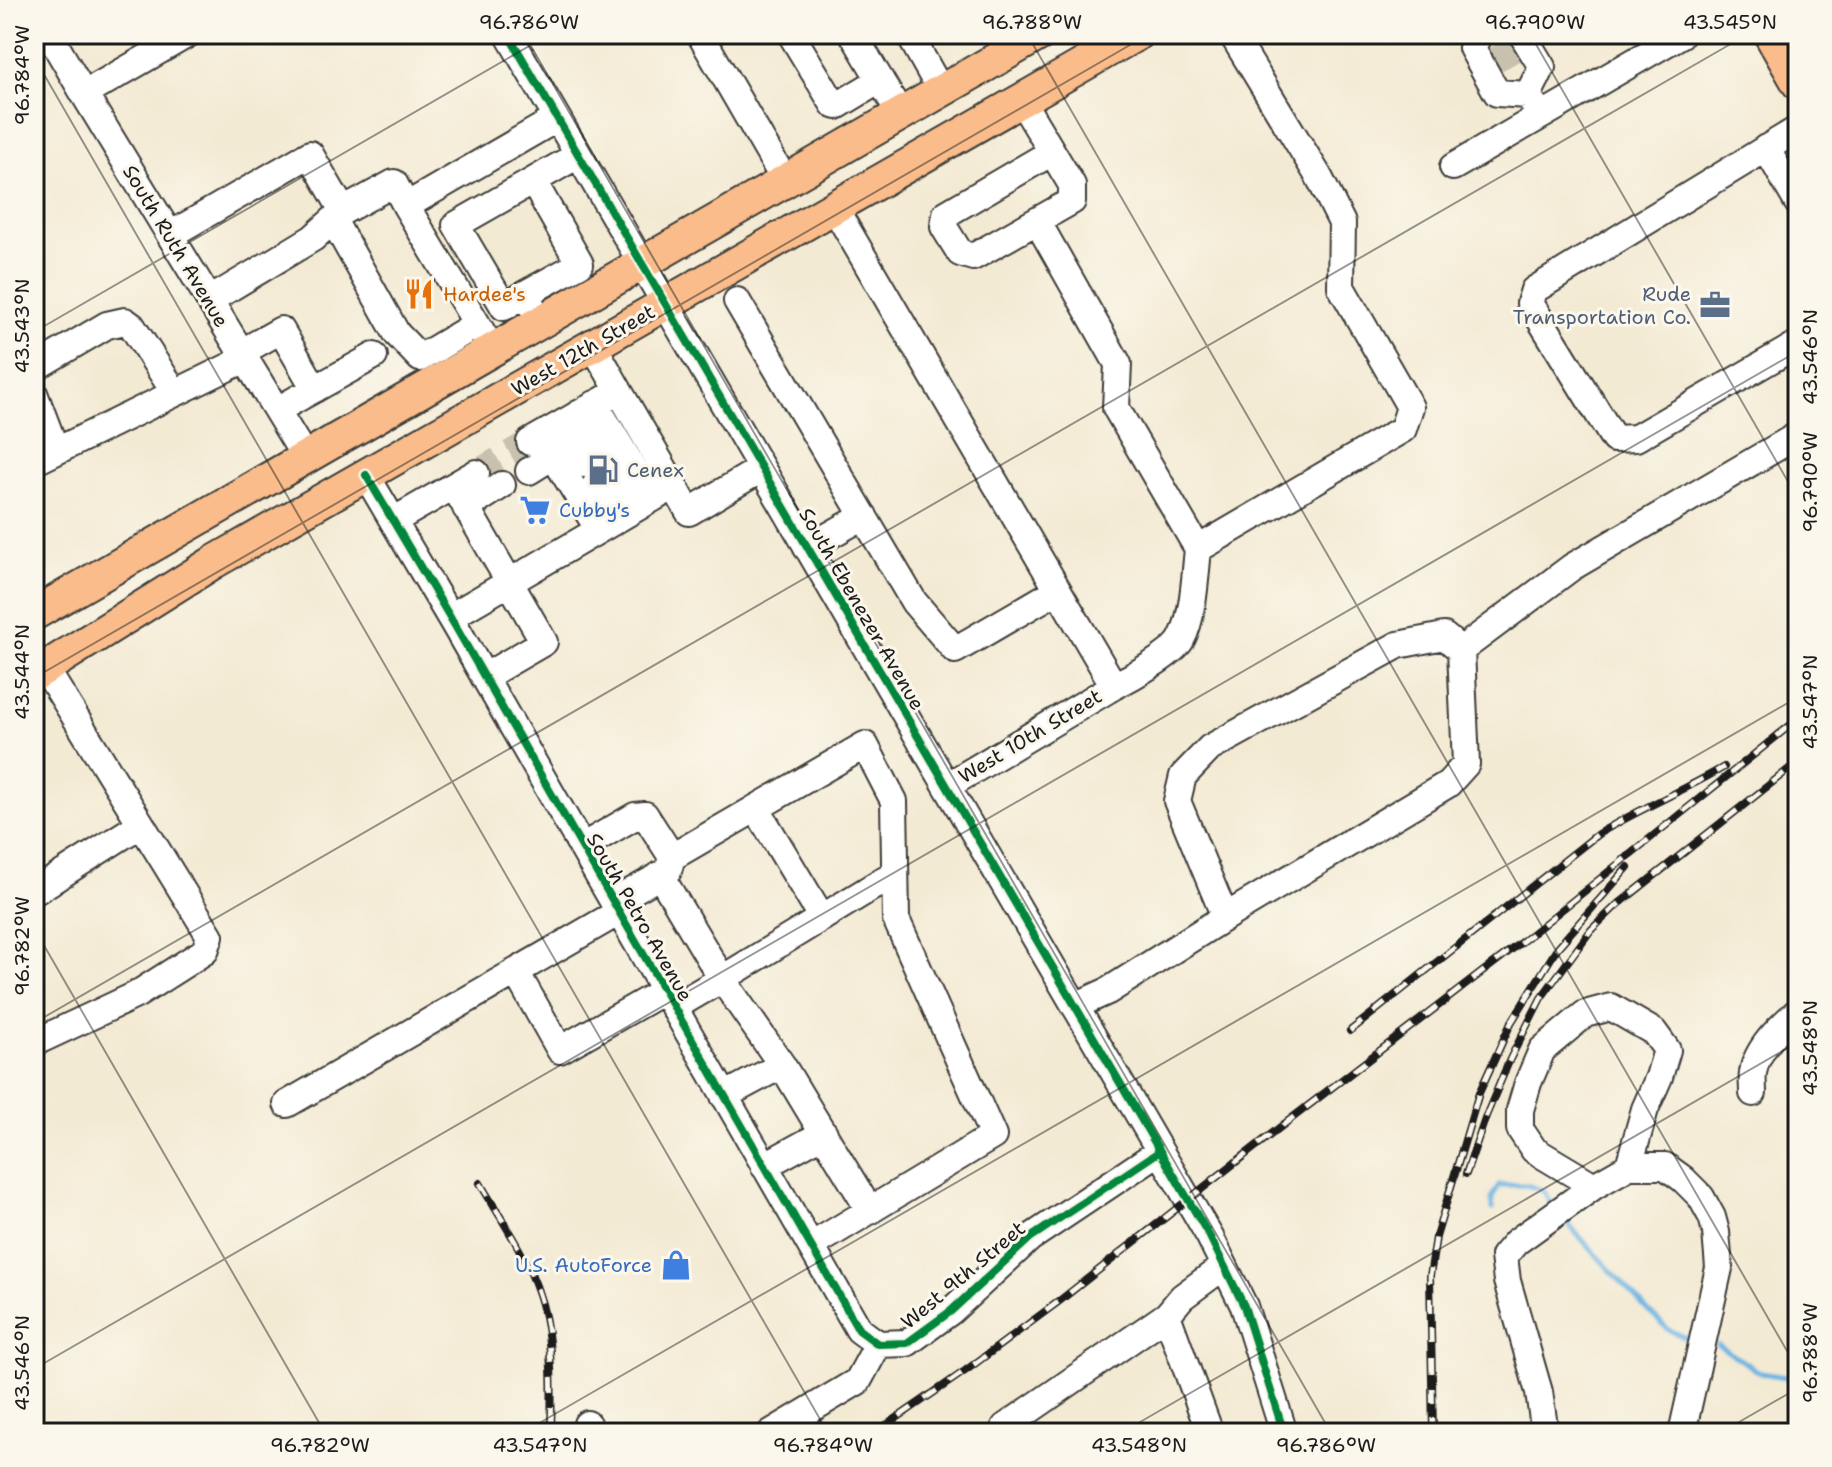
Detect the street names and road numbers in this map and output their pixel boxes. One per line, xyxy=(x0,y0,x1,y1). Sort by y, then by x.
street label: South Ruth Avenue xyxy=(117,160,235,332)
street label: West 12th Street xyxy=(506,298,660,402)
street label: South Ebenezer Avenue xyxy=(793,503,931,715)
street label: West 10th Street xyxy=(953,683,1107,789)
street label: South Petro Avenue xyxy=(581,828,699,1006)
street label: West 9th Street xyxy=(895,1215,1031,1335)

